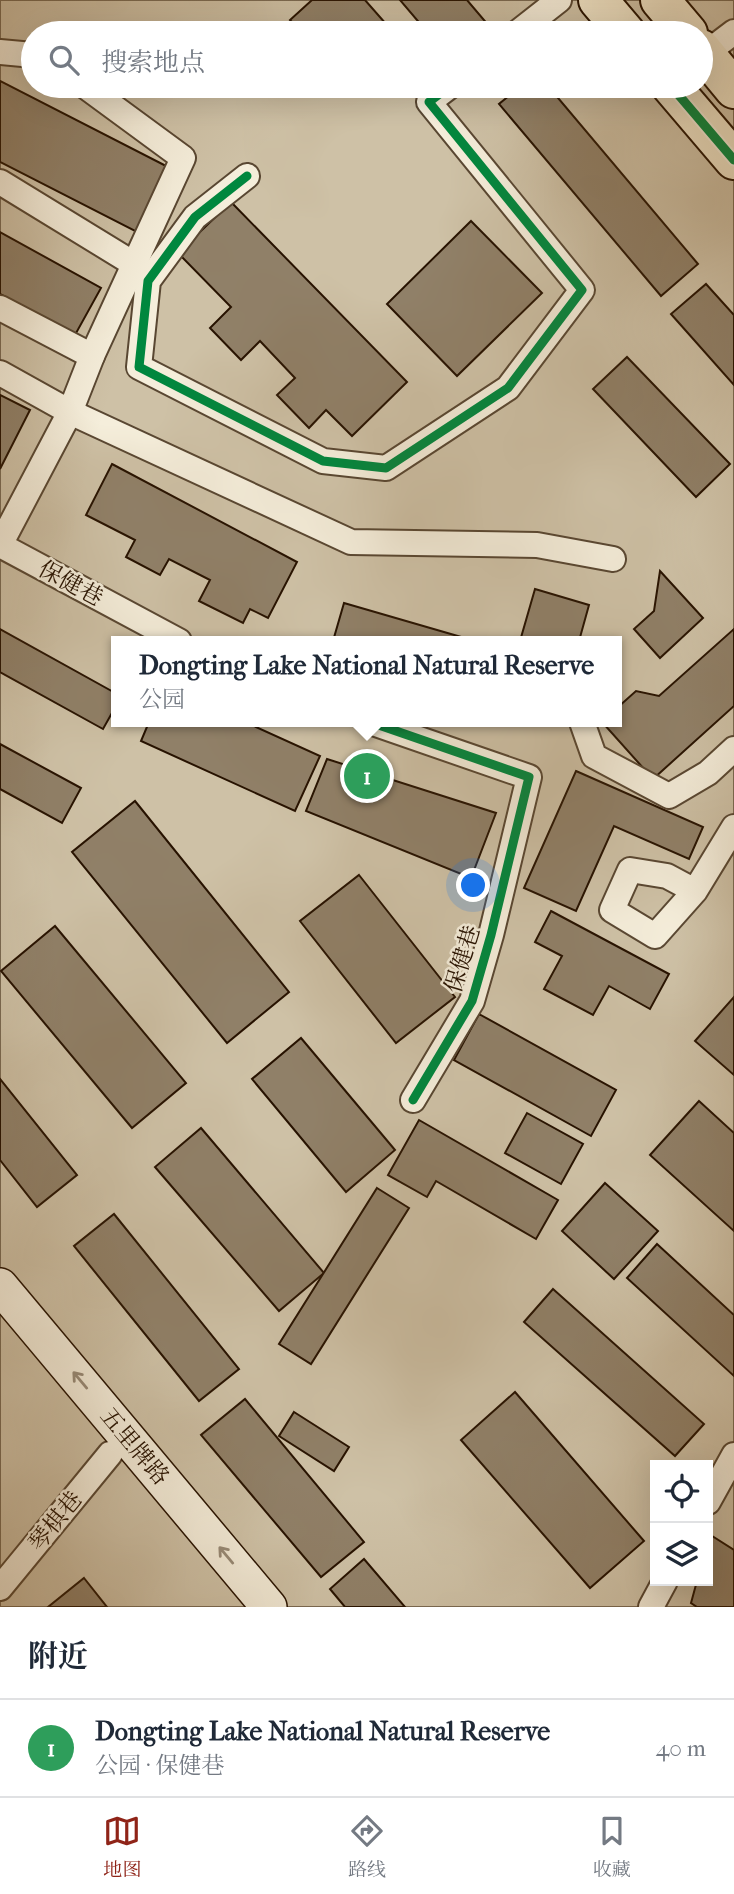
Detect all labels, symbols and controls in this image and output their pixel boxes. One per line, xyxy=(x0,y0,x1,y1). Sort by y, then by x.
search box xyxy=(21,21,713,98)
icon: search xyxy=(45,41,83,79)
text: 搜索地点 xyxy=(101,47,205,78)
street label: 保健巷 xyxy=(34,555,108,612)
popup xyxy=(111,636,622,727)
text: Dongting Lake National Natural Reserve xyxy=(139,650,594,681)
text: 公园 xyxy=(139,686,185,713)
pin: 1 xyxy=(344,750,390,802)
your location xyxy=(456,868,490,902)
street label: 保健巷 xyxy=(439,922,485,996)
one-way arrow xyxy=(72,1372,87,1390)
street label: 五里牌路 xyxy=(95,1402,175,1490)
map controls xyxy=(650,1460,713,1586)
button: locate xyxy=(650,1460,713,1523)
street label: 琴棋巷 xyxy=(23,1486,88,1557)
button: layers xyxy=(650,1523,713,1586)
one-way arrow xyxy=(218,1546,233,1564)
text: 附近 xyxy=(28,1639,88,1674)
text: Dongting Lake National Natural Reserve xyxy=(95,1716,550,1747)
text: 1 xyxy=(47,1735,55,1762)
text: 40 m xyxy=(656,1735,706,1762)
text: 公园 · 保健巷 xyxy=(95,1752,225,1779)
tab: 地图 xyxy=(103,1812,141,1881)
tab: 路线 xyxy=(348,1812,386,1881)
tab: 收藏 xyxy=(593,1812,631,1881)

